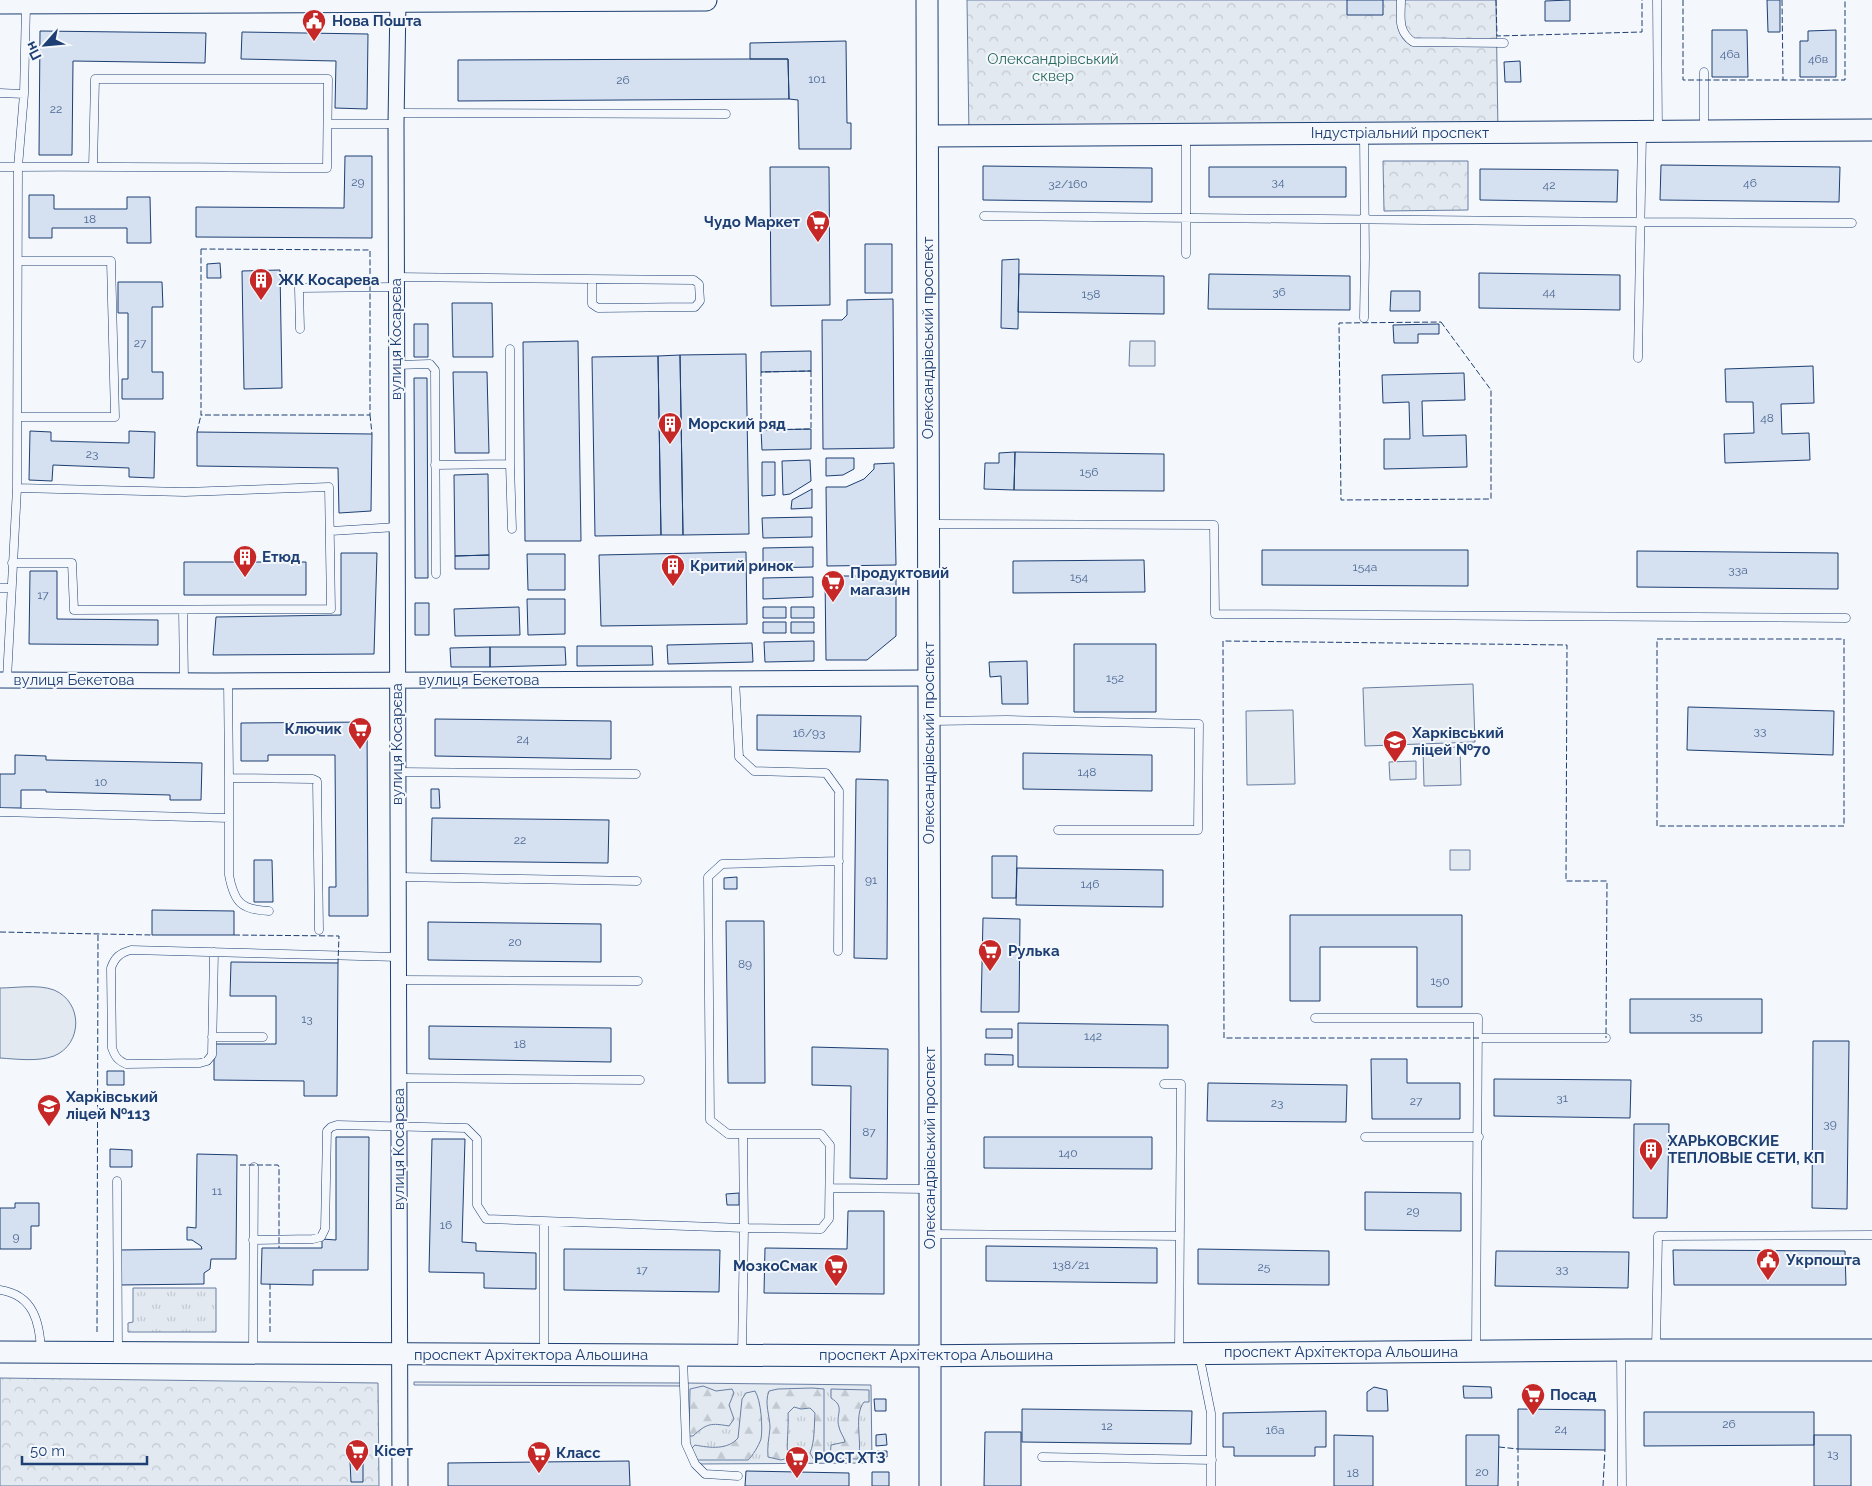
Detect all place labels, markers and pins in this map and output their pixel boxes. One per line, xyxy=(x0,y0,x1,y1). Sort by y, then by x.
public building icon: Нова Пошта xyxy=(301,8,327,42)
place label: Нова Пошта xyxy=(332,12,422,30)
supermarket icon: Чудо Маркет xyxy=(805,209,831,243)
place label: Чудо Маркет xyxy=(704,213,801,231)
building icon: ЖК Косарева xyxy=(248,267,274,301)
place label: ЖК Косарева xyxy=(278,271,380,289)
building icon: Морский ряд xyxy=(657,411,683,445)
place label: Морский ряд xyxy=(688,415,786,433)
building icon: Етюд xyxy=(232,544,258,578)
place label: Етюд xyxy=(262,548,301,566)
building icon: Критий ринок xyxy=(660,553,686,587)
place label: Критий ринок xyxy=(690,557,794,575)
place label: Продуктовий магазин xyxy=(850,564,949,599)
supermarket icon: Продуктовий магазин xyxy=(820,569,846,603)
supermarket icon: Ключик xyxy=(347,716,373,750)
place label: Ключик xyxy=(284,720,342,738)
place label: Харківський ліцей №70 xyxy=(1411,724,1504,759)
school or university icon: Харківський ліцей №70 xyxy=(1382,729,1408,763)
supermarket icon: Рулька xyxy=(977,938,1003,972)
place label: Рулька xyxy=(1008,942,1060,960)
place label: Харківський ліцей №113 xyxy=(65,1088,158,1123)
school or university icon: Харківський ліцей №113 xyxy=(36,1093,62,1127)
place label: ХАРЬКОВСКИЕ ТЕПЛОВЫЕ СЕТИ, КП xyxy=(1667,1132,1825,1167)
building icon: ХАРЬКОВСКИЕ ТЕПЛОВЫЕ СЕТИ, КП xyxy=(1638,1137,1664,1171)
public building icon: Укрпошта xyxy=(1755,1247,1781,1281)
place label: Укрпошта xyxy=(1785,1251,1861,1269)
supermarket icon: МозкоСмак xyxy=(823,1253,849,1287)
place label: МозкоСмак xyxy=(733,1257,818,1275)
supermarket icon: Посад xyxy=(1520,1382,1546,1416)
place label: Посад xyxy=(1550,1386,1597,1404)
supermarket icon: Кісет xyxy=(344,1438,370,1472)
supermarket icon: Класс xyxy=(526,1440,552,1474)
place label: Кісет xyxy=(374,1442,414,1460)
place label: Класс xyxy=(556,1444,601,1462)
supermarket icon: РОСТ ХТЗ xyxy=(784,1445,810,1479)
place label: РОСТ ХТЗ xyxy=(814,1449,885,1467)

